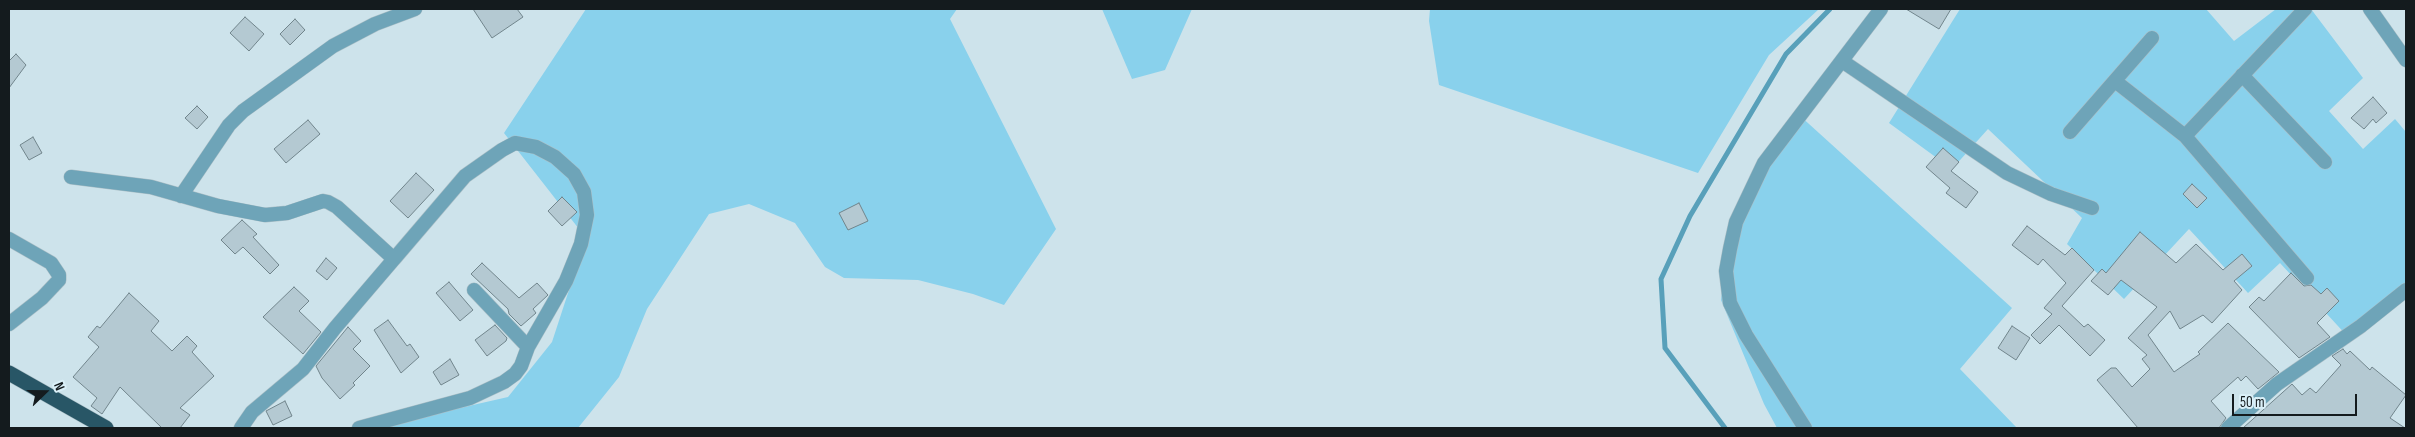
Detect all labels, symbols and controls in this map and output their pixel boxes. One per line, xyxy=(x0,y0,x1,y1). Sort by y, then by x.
north arrow xyxy=(20,367,70,417)
text: N xyxy=(50,380,69,393)
scale bar xyxy=(2235,384,2360,416)
text: 50 m xyxy=(2240,393,2265,412)

